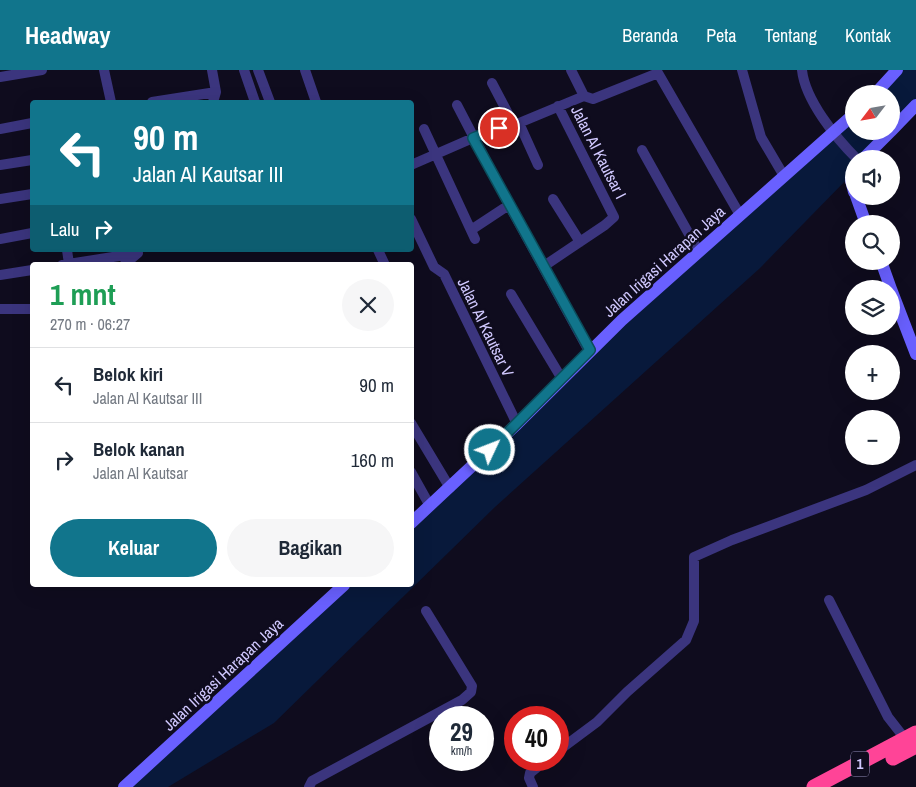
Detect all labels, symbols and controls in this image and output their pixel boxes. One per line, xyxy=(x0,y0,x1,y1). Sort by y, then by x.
text: Headway xyxy=(25,19,110,51)
text: Beranda xyxy=(622,23,678,48)
text: Peta xyxy=(706,23,737,48)
text: Tentang xyxy=(765,23,817,48)
text: Kontak xyxy=(845,23,891,48)
north arrow xyxy=(845,85,900,140)
map controls xyxy=(845,85,900,465)
street label: Jalan Al Kautsar I xyxy=(566,102,632,202)
pin xyxy=(478,107,520,149)
text: 90 m xyxy=(133,114,198,161)
icon: arrive xyxy=(485,114,513,142)
icon: left xyxy=(50,120,115,185)
button: sound xyxy=(845,150,900,205)
text: Jalan Al Kautsar III xyxy=(133,159,283,189)
street label: Jalan Irigasi Harapan Jaya xyxy=(598,200,730,322)
icon: right xyxy=(89,215,117,243)
button: search xyxy=(845,215,900,270)
text: Lalu xyxy=(50,216,79,242)
text: 1 mnt xyxy=(50,274,116,314)
street label: Jalan Al Kautsar V xyxy=(453,274,519,380)
button: close xyxy=(342,279,394,331)
button: layers xyxy=(845,280,900,335)
text: 270 m · 06:27 xyxy=(50,313,130,335)
button: + xyxy=(845,345,900,400)
text: Belok kiri xyxy=(93,361,163,387)
icon: left xyxy=(50,371,78,399)
text: 90 m xyxy=(359,372,394,398)
text: Jalan Al Kautsar III xyxy=(93,387,202,409)
button: − xyxy=(845,410,900,465)
position arrow xyxy=(463,423,515,475)
text: Belok kanan xyxy=(93,436,185,462)
icon: right xyxy=(50,446,78,474)
text: 160 m xyxy=(351,447,394,473)
text: Jalan Al Kautsar xyxy=(93,462,188,484)
button: Keluar xyxy=(50,519,217,577)
button: Bagikan xyxy=(227,519,394,577)
street label: Jalan Irigasi Harapan Jaya xyxy=(158,612,288,736)
speed limit sign: 40 xyxy=(504,706,569,771)
text: 29 xyxy=(450,715,473,749)
text: km/h xyxy=(451,743,472,759)
road number: 1 xyxy=(851,752,869,776)

